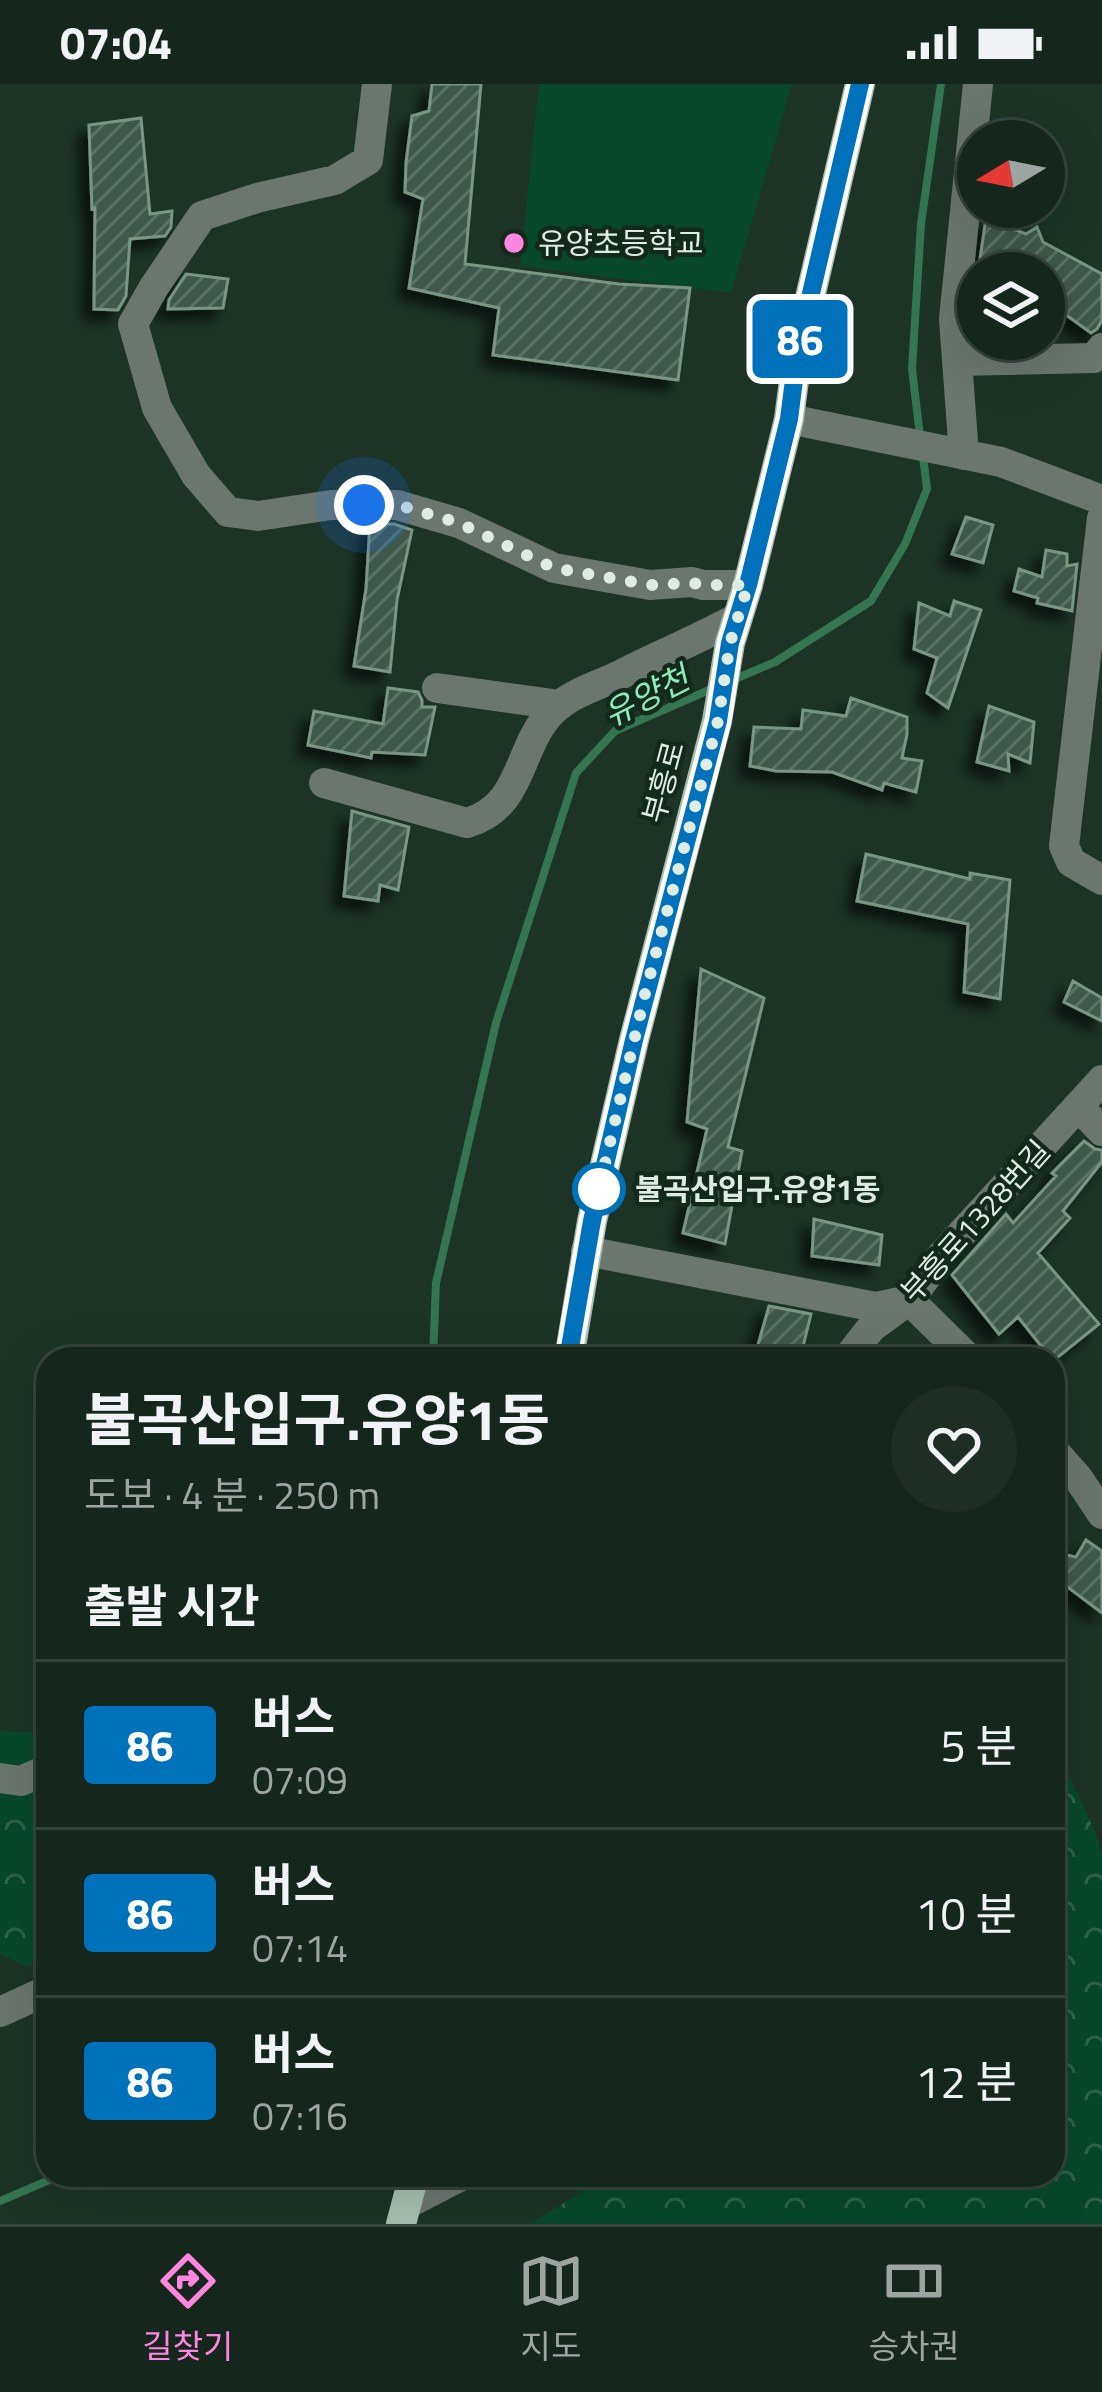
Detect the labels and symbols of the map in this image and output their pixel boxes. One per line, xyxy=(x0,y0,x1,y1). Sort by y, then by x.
north arrow xyxy=(957,120,1065,228)
place label: 유양초등학교 xyxy=(538,220,704,266)
marker: 유양초등학교 xyxy=(501,230,527,256)
line badge: 86 xyxy=(746,300,854,378)
your location xyxy=(334,475,394,535)
water label: 유양천 xyxy=(594,651,701,739)
street label: 부흥로 xyxy=(630,736,696,828)
street label: 부흥로1328번길 xyxy=(889,1129,1061,1313)
marker: 불곡산입구.유양1동 xyxy=(574,1164,624,1214)
place label: 불곡산입구.유양1동 xyxy=(635,1166,880,1212)

